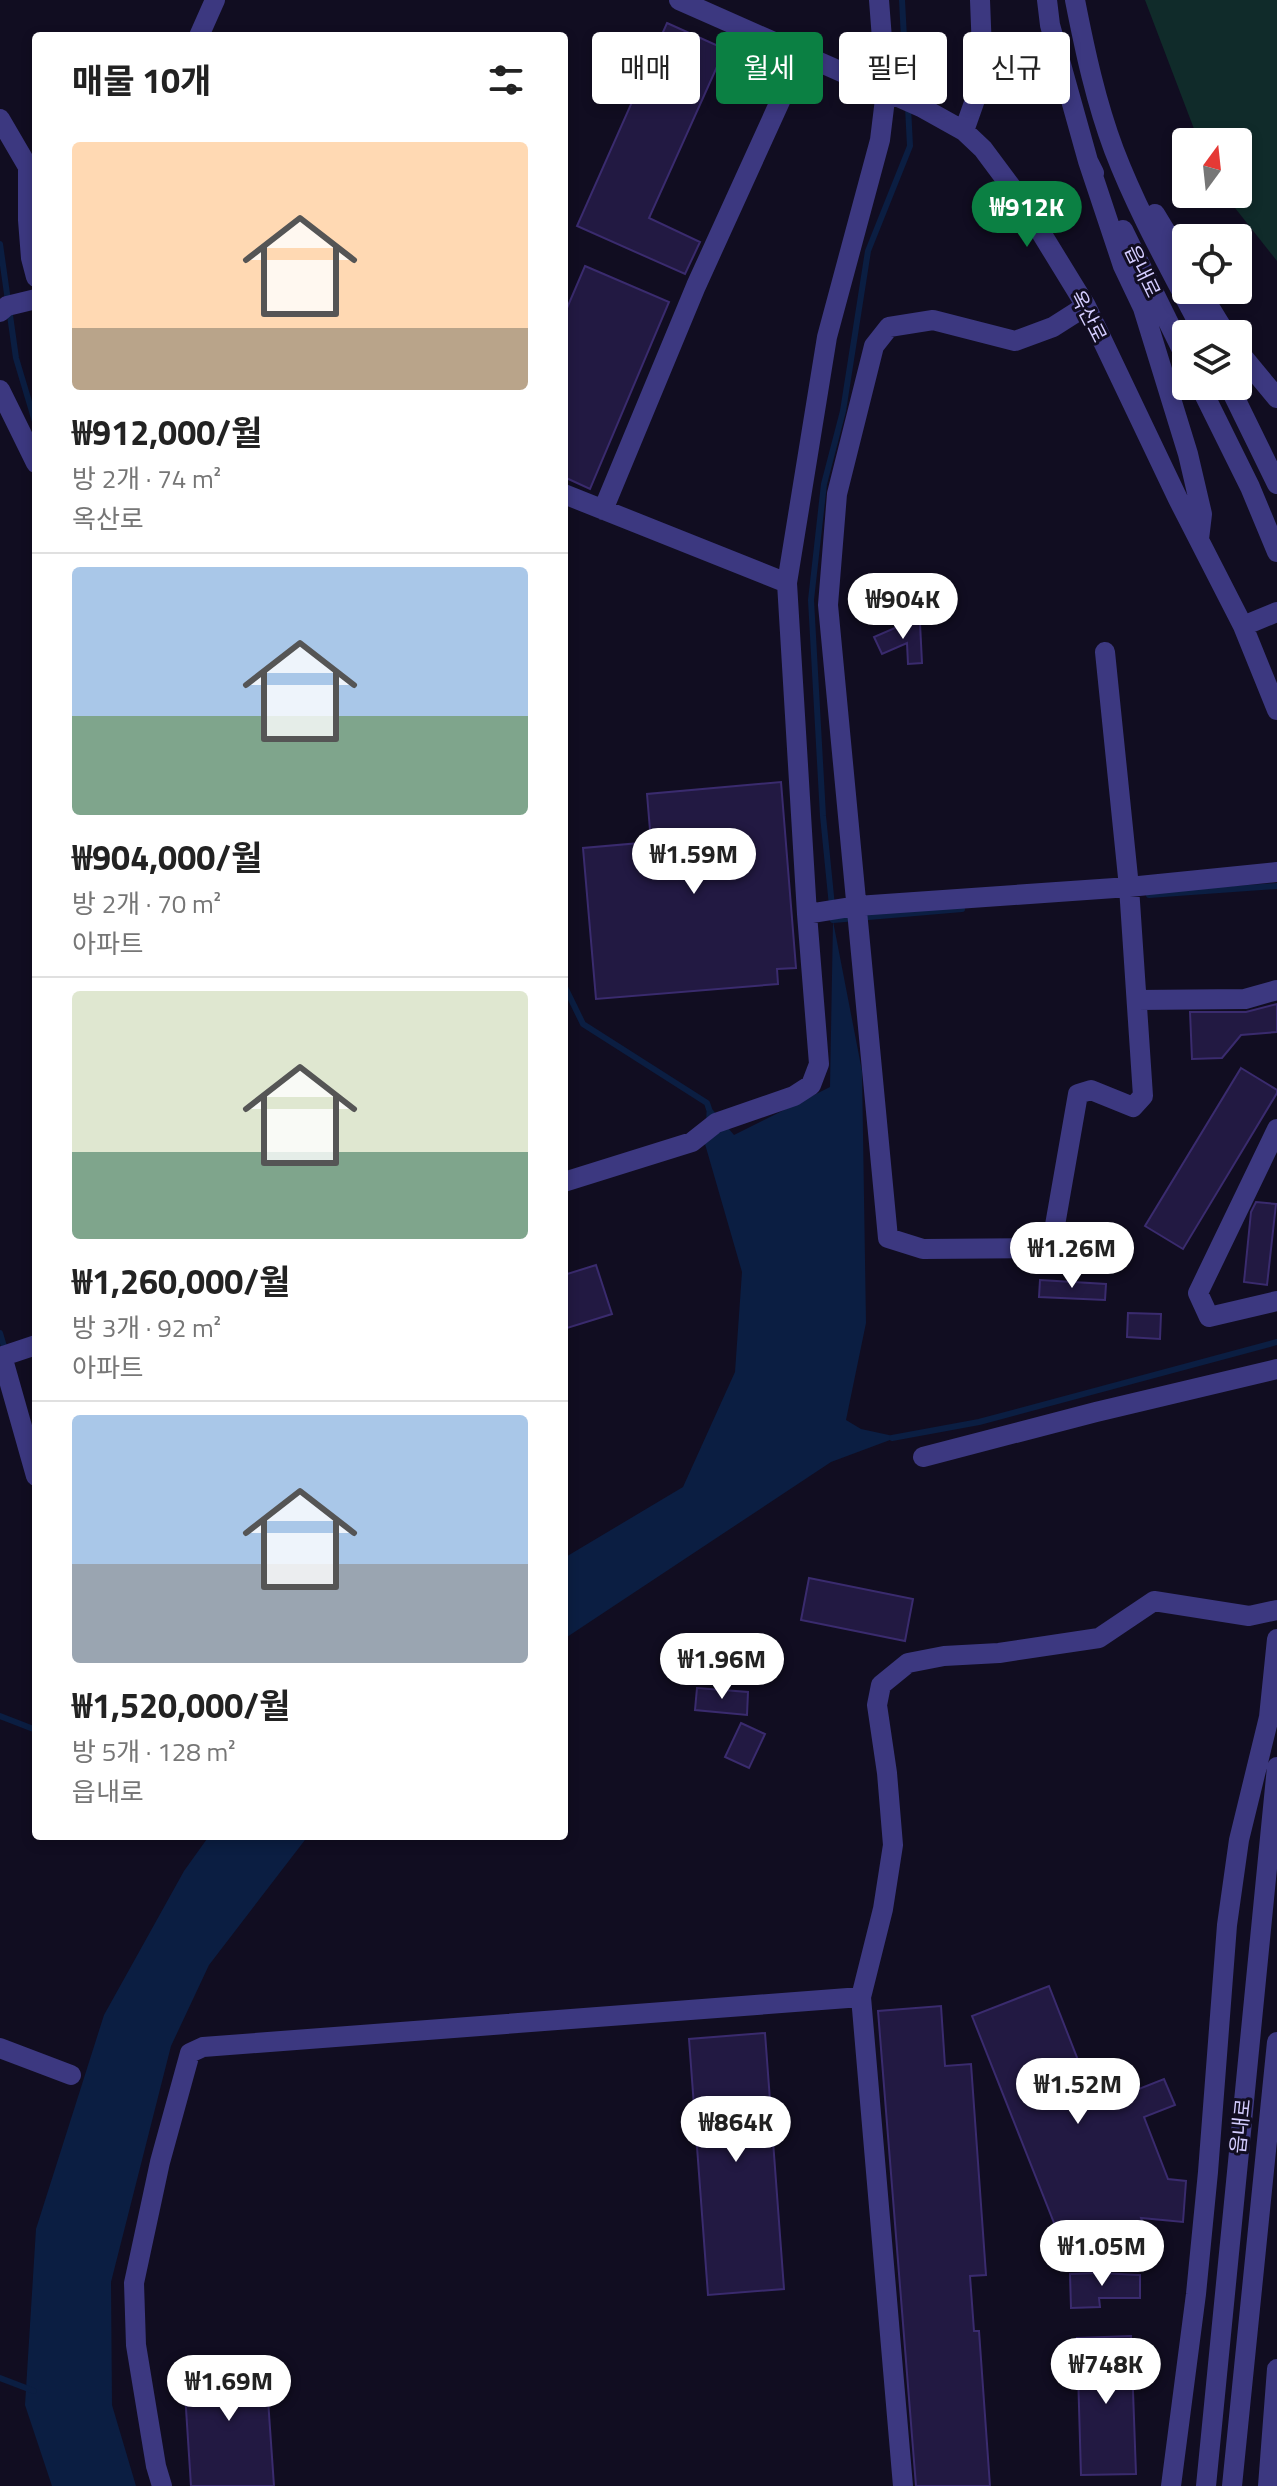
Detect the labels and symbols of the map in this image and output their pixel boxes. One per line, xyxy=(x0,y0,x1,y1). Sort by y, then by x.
north arrow xyxy=(1172,128,1252,208)
pin: ₩912K xyxy=(971,181,1083,249)
street label: 읍내로 xyxy=(1117,239,1169,303)
street label: 옥산로 xyxy=(1063,284,1115,348)
pin: ₩904K xyxy=(847,573,959,641)
pin: ₩1.59M xyxy=(629,828,759,896)
pin: ₩1.26M xyxy=(1007,1222,1137,1290)
pin: ₩1.96M xyxy=(657,1633,787,1701)
pin: ₩1.52M xyxy=(1013,2058,1143,2126)
pin: ₩864K xyxy=(680,2096,792,2164)
street label: 읍내로 xyxy=(1222,2097,1258,2155)
pin: ₩1.05M xyxy=(1037,2220,1167,2288)
pin: ₩748K xyxy=(1050,2338,1162,2406)
pin: ₩1.69M xyxy=(164,2355,294,2423)

